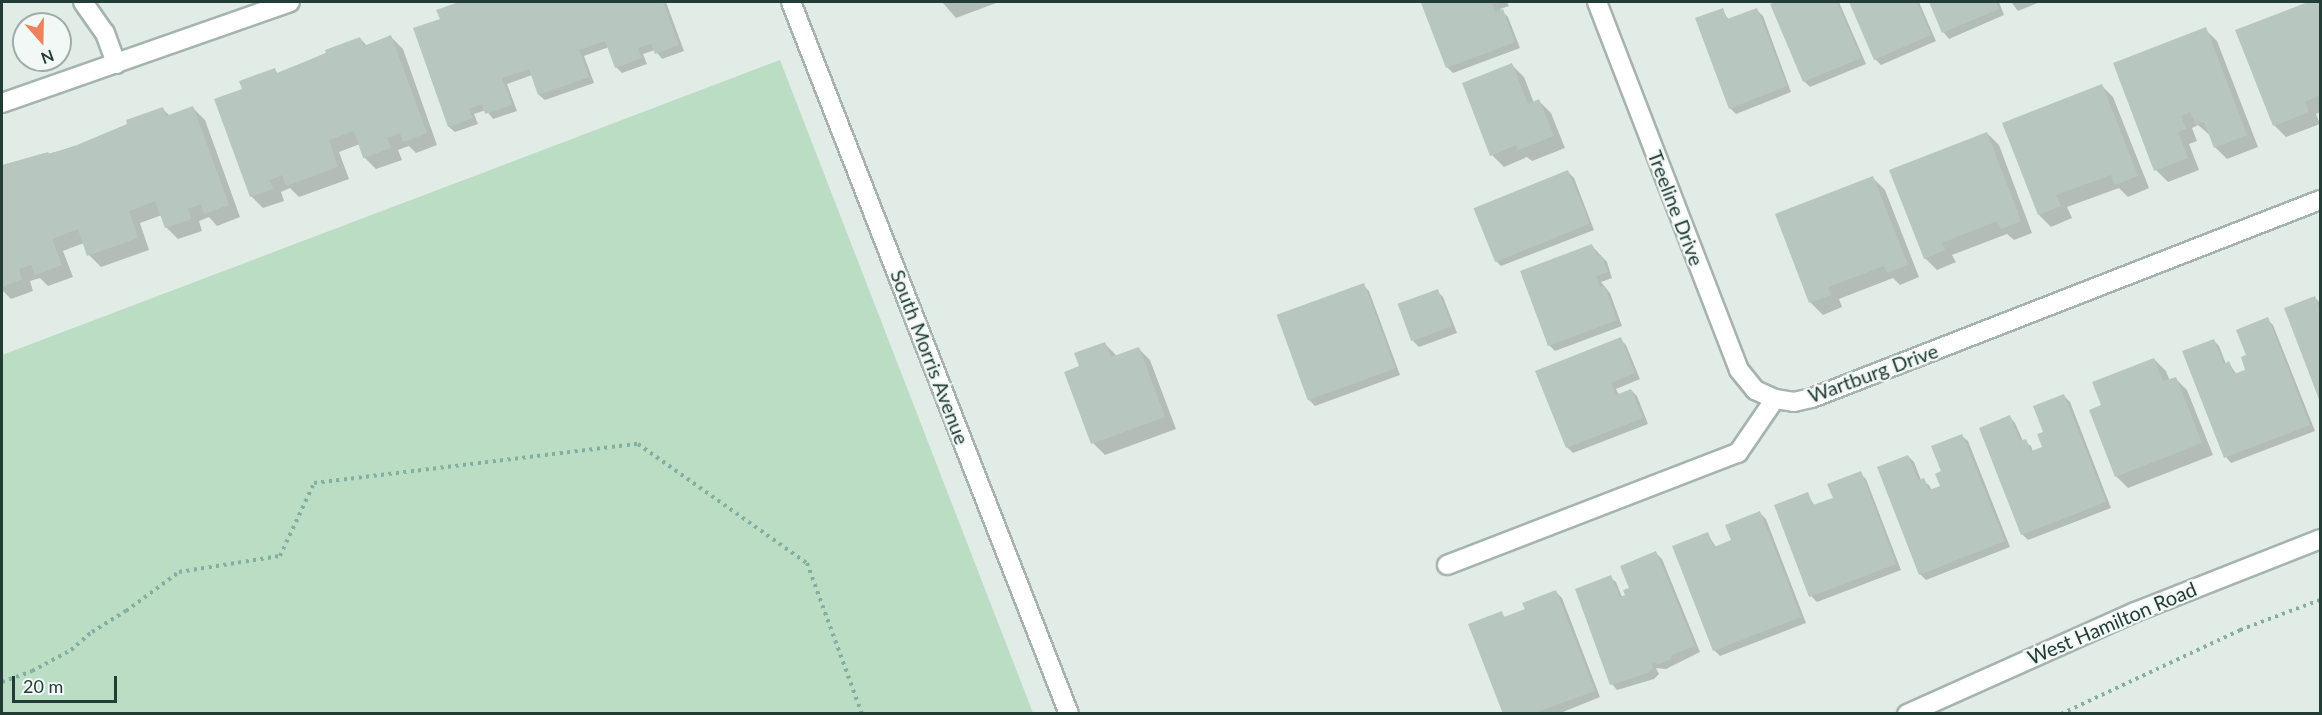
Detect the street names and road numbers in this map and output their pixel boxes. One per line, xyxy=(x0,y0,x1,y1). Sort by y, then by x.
street label: Treeline Drive xyxy=(1643,147,1709,269)
street label: South Morris Avenue xyxy=(886,266,974,448)
street label: Wartburg Drive xyxy=(1805,338,1941,408)
street label: West Hamilton Road xyxy=(2024,577,2200,669)

